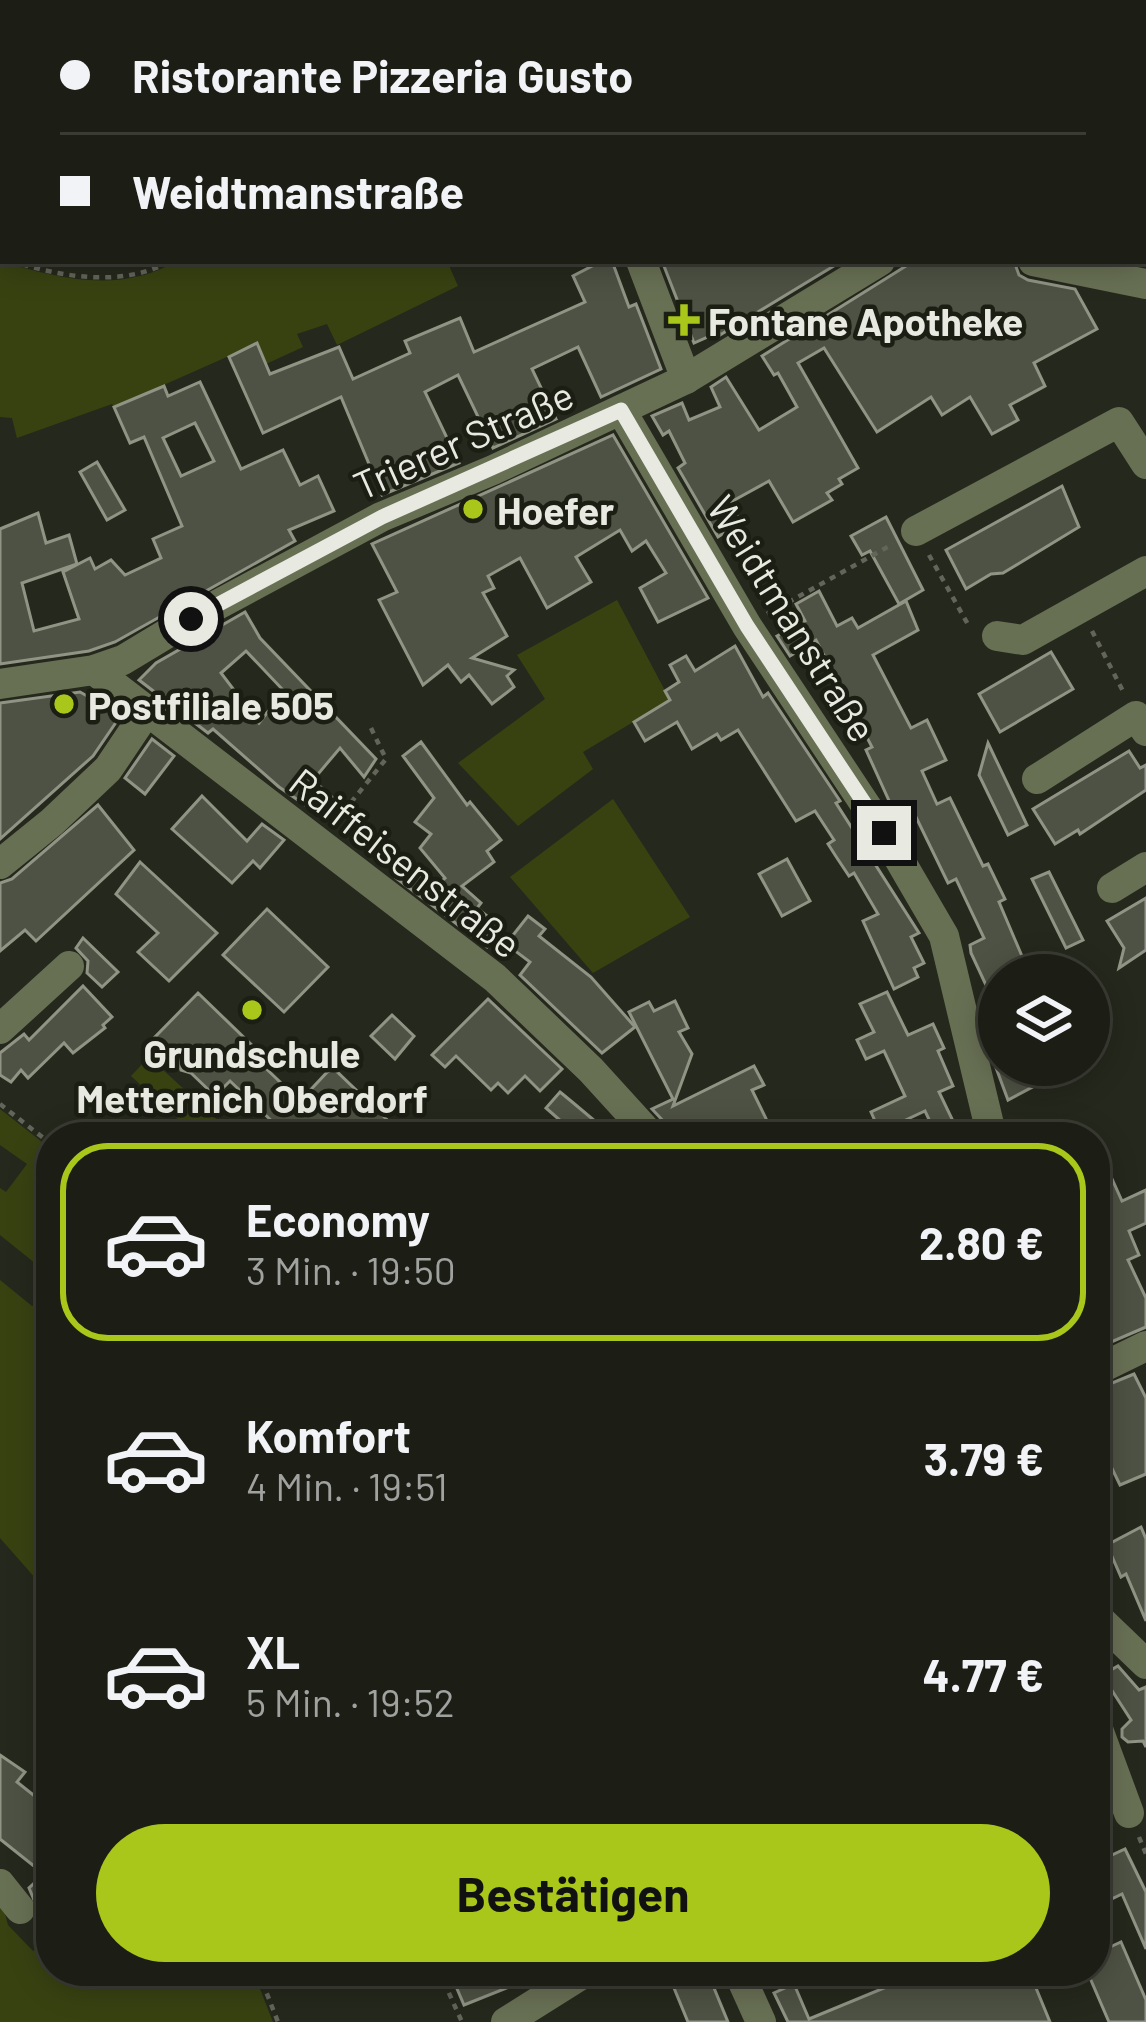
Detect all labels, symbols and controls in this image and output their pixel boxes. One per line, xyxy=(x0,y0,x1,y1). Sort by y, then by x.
text: Ristorante Pizzeria Gusto xyxy=(132,48,633,102)
text: Weidtmanstraße xyxy=(132,164,464,218)
place label: Fontane Apotheke xyxy=(708,297,1023,344)
marker: Fontane Apotheke xyxy=(671,307,697,333)
street label: Trierer Straße xyxy=(346,370,580,508)
place label: Hoefer xyxy=(497,486,614,533)
street label: Weidtmanstraße xyxy=(699,486,887,750)
marker: Hoefer xyxy=(460,496,486,522)
route start xyxy=(164,592,218,646)
place label: Postfiliale 505 xyxy=(88,681,334,728)
marker: Postfiliale 505 xyxy=(51,691,77,717)
street label: Raiffeisenstraße xyxy=(281,757,531,967)
route end xyxy=(857,806,911,860)
map controls xyxy=(978,954,1110,1086)
button: layers xyxy=(978,954,1110,1086)
marker: Grundschule Metternich Oberdorf xyxy=(239,997,265,1023)
place label: Grundschule Metternich Oberdorf xyxy=(76,1029,428,1121)
icon: car xyxy=(102,1188,210,1296)
text: Economy xyxy=(246,1192,430,1246)
text: 2.80 € xyxy=(919,1215,1044,1269)
text: 3 Min. · 19:50 xyxy=(246,1246,456,1293)
icon: car xyxy=(102,1404,210,1512)
text: Komfort xyxy=(246,1408,411,1462)
text: 3.79 € xyxy=(924,1431,1044,1485)
text: 4 Min. · 19:51 xyxy=(246,1462,448,1509)
icon: car xyxy=(102,1620,210,1728)
text: XL xyxy=(246,1624,300,1678)
text: 4.77 € xyxy=(922,1647,1044,1701)
text: 5 Min. · 19:52 xyxy=(246,1678,455,1725)
button: Bestätigen xyxy=(96,1824,1050,1962)

